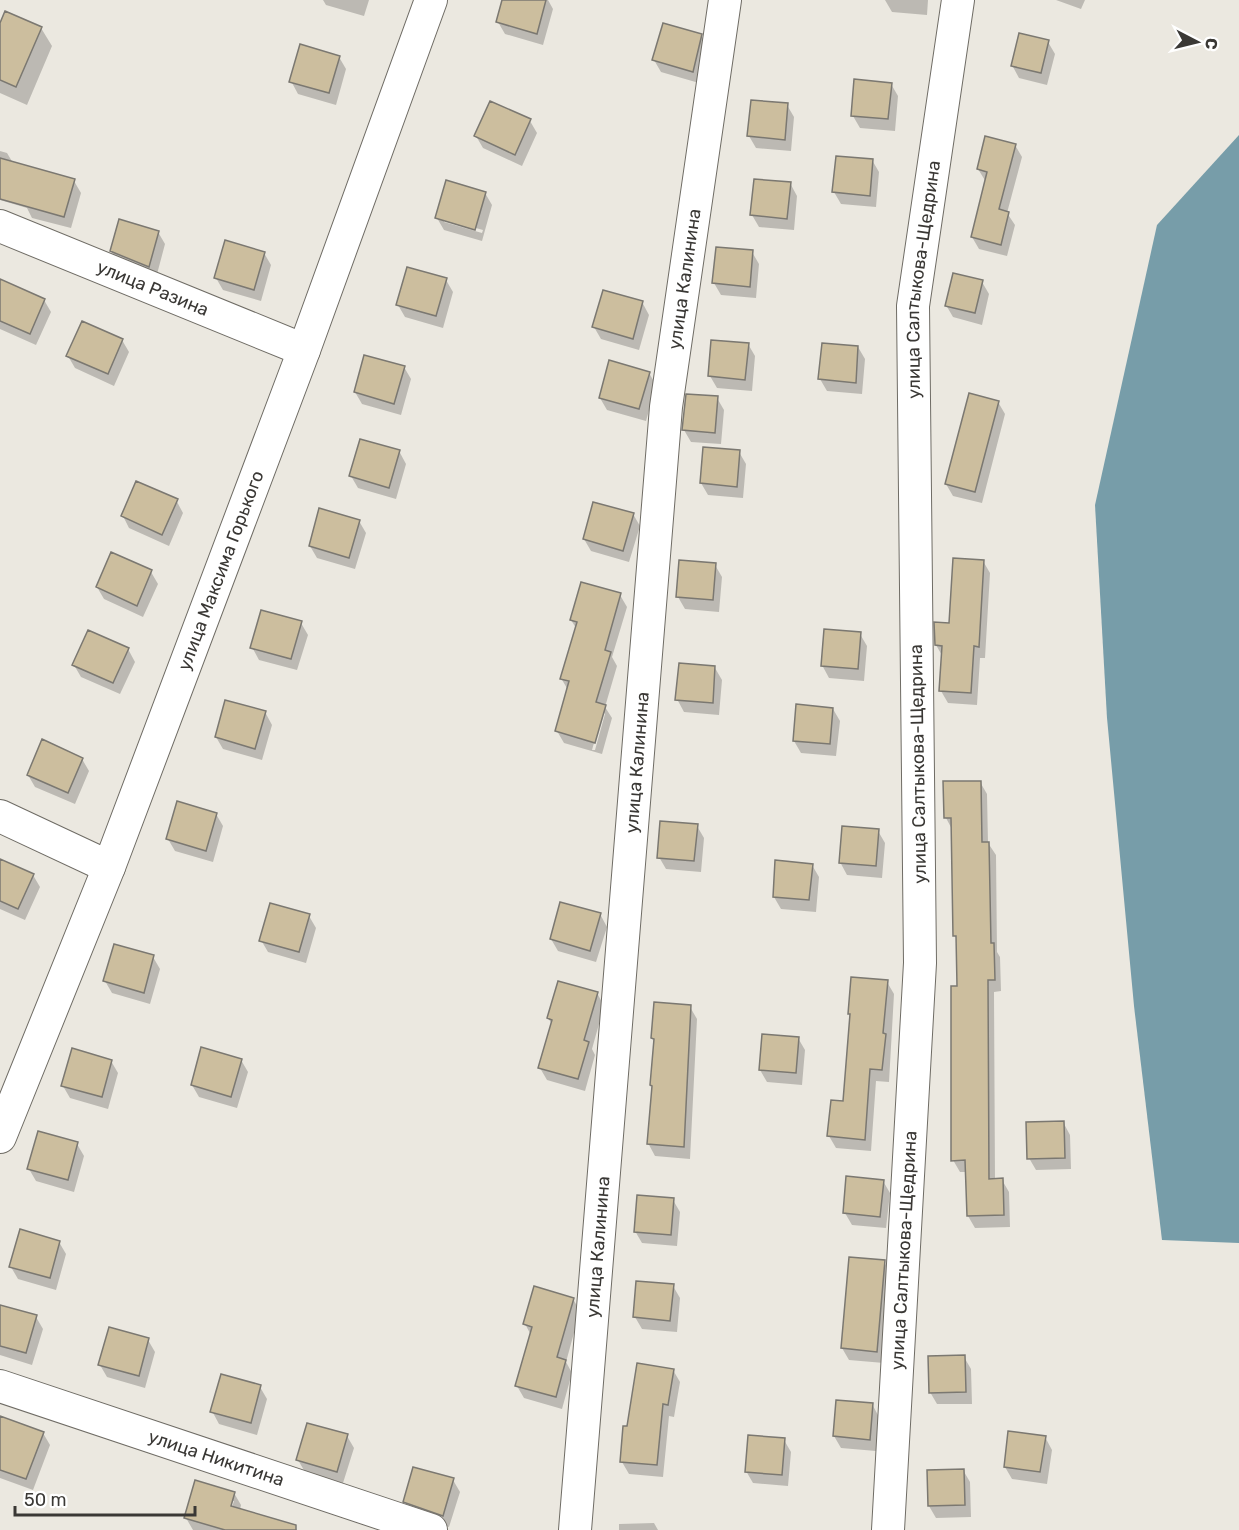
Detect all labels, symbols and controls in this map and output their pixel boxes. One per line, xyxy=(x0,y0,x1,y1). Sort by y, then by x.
north arrow xyxy=(1167,12,1227,72)
text: С xyxy=(1201,37,1222,51)
street label: улица Салтыкова-Щедрина xyxy=(901,159,945,399)
street label: улица Калинина xyxy=(663,207,706,351)
street label: улица Разина xyxy=(94,256,212,321)
street label: улица Максима Горького xyxy=(173,468,269,674)
street label: улица Салтыкова-Щедрина xyxy=(905,644,931,884)
street label: улица Калинина xyxy=(620,691,654,834)
street label: улица Салтыкова-Щедрина xyxy=(886,1130,922,1371)
street label: улица Калинина xyxy=(581,1175,615,1319)
street label: улица Никитина xyxy=(146,1425,287,1491)
scale bar xyxy=(15,1479,195,1517)
text: 50 m xyxy=(24,1489,67,1511)

